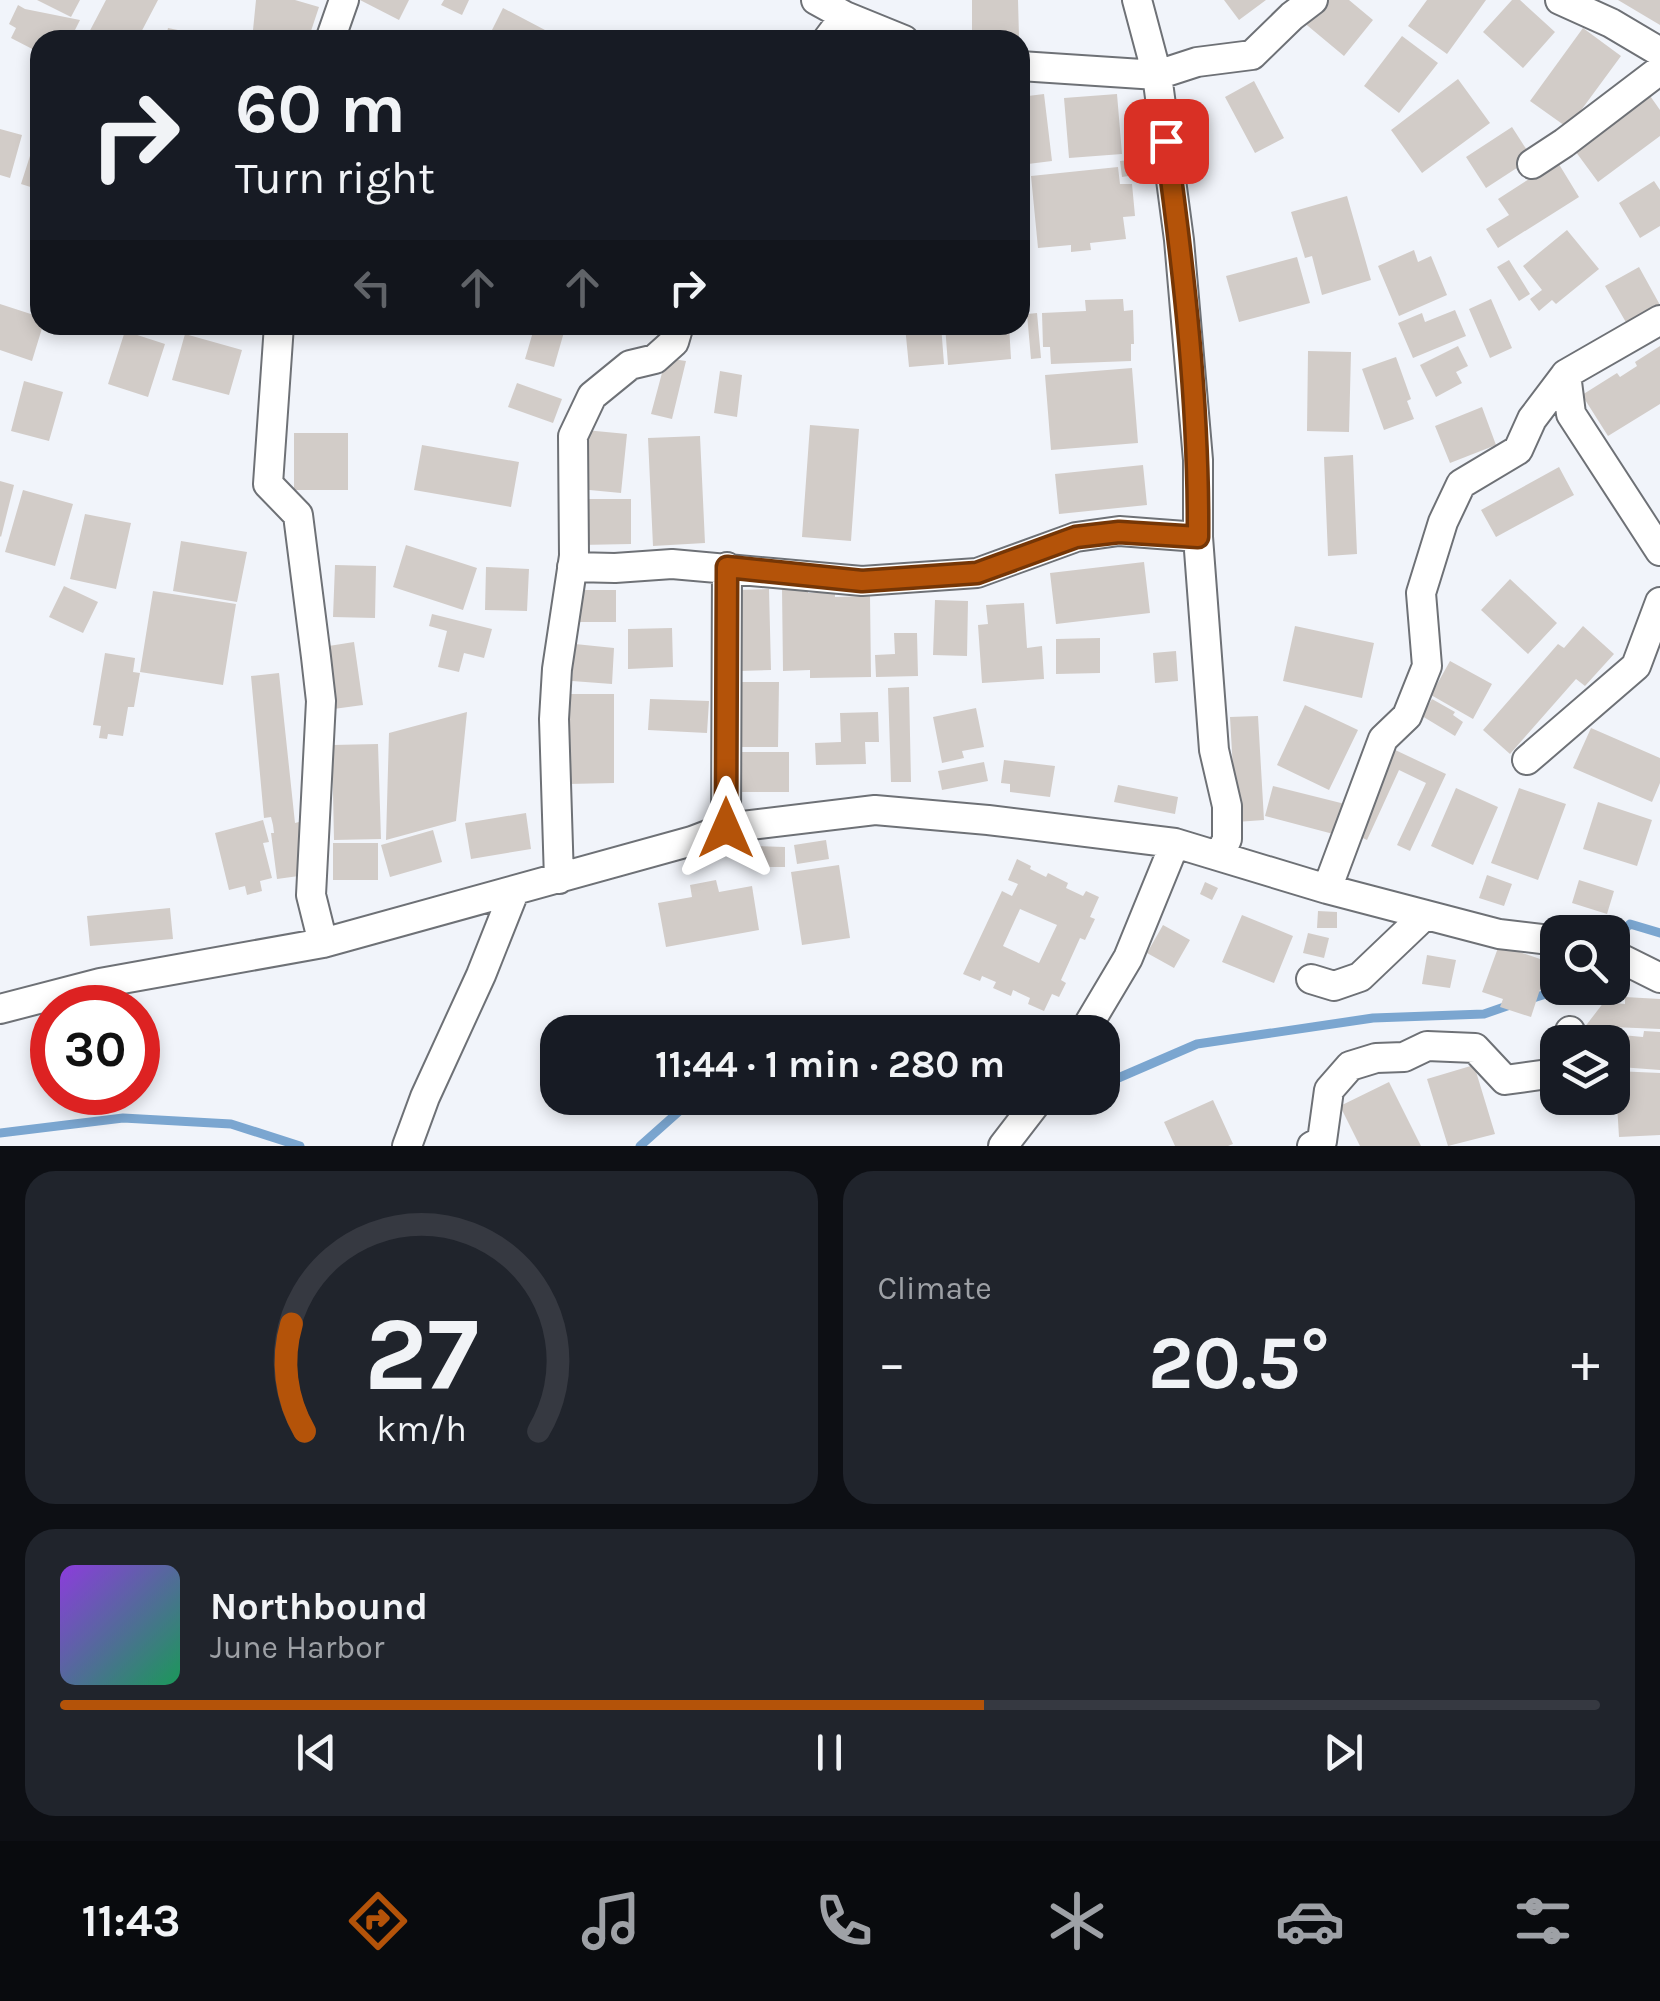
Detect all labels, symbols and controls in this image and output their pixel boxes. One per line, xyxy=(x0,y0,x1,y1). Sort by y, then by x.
text: 60 m xyxy=(235,68,406,150)
icon: right xyxy=(70,70,200,200)
pin xyxy=(1124,99,1209,184)
icon: arrive xyxy=(1139,114,1194,169)
text: Turn right xyxy=(235,152,435,204)
icon: left xyxy=(345,260,400,315)
icon: ahead xyxy=(450,260,505,315)
icon: ahead xyxy=(555,260,610,315)
icon: right xyxy=(660,260,715,315)
position arrow xyxy=(674,776,778,880)
map controls xyxy=(1540,915,1630,1115)
button: search xyxy=(1540,915,1630,1005)
speed limit sign: 30 xyxy=(30,985,160,1115)
button: layers xyxy=(1540,1025,1630,1115)
text: 11:44 · 1 min · 280 m xyxy=(655,1042,1005,1087)
text: Climate xyxy=(878,1270,992,1307)
text: 27 xyxy=(364,1294,479,1415)
text: 20.5° xyxy=(1148,1319,1330,1407)
text: − xyxy=(878,1331,906,1395)
text: + xyxy=(1571,1331,1600,1395)
text: km/h xyxy=(376,1408,467,1450)
text: Northbound xyxy=(210,1584,428,1629)
text: June Harbor xyxy=(210,1629,384,1666)
icon: previous xyxy=(289,1725,344,1780)
icon: pause xyxy=(802,1725,857,1780)
icon: next xyxy=(1316,1725,1371,1780)
icon: directions xyxy=(343,1886,413,1956)
icon: music xyxy=(576,1886,646,1956)
icon: phone xyxy=(809,1886,879,1956)
icon: climate xyxy=(1042,1886,1112,1956)
icon: car xyxy=(1275,1886,1345,1956)
icon: filters xyxy=(1508,1886,1578,1956)
text: 11:43 xyxy=(82,1895,180,1947)

